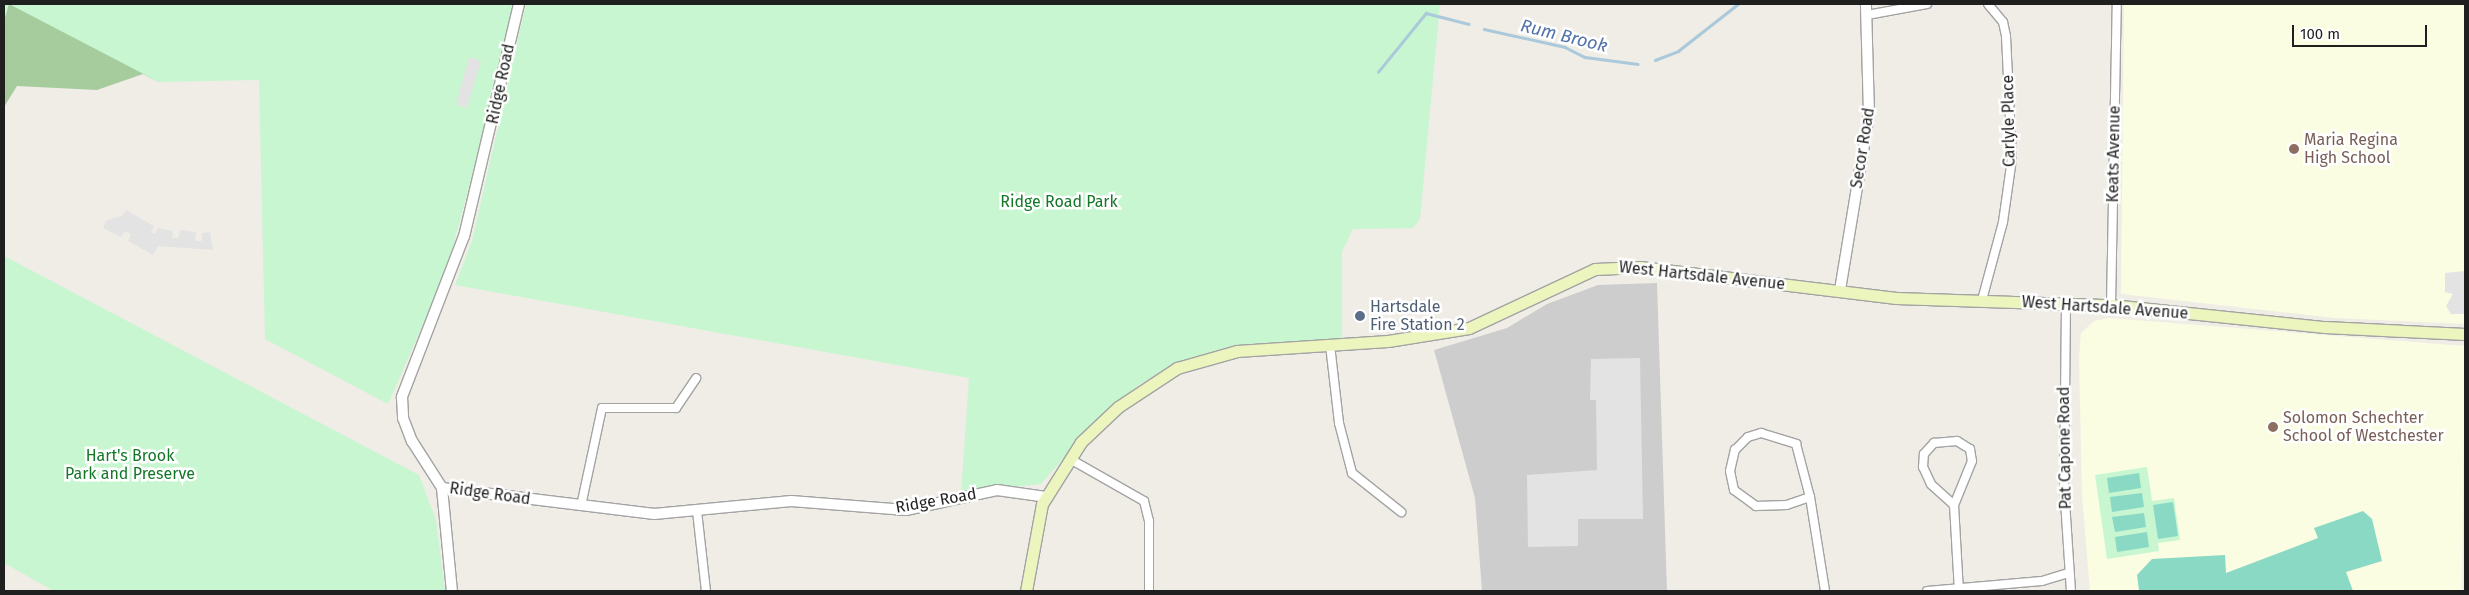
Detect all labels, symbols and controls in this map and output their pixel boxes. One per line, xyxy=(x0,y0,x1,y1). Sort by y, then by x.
water label: Rum Brook xyxy=(1518,15,1610,57)
scale bar xyxy=(2294,15,2429,47)
text: 100 m xyxy=(2300,25,2340,43)
street label: Ridge Road xyxy=(483,42,519,126)
street label: Carlyle Place xyxy=(1999,75,2019,167)
street label: Keats Avenue xyxy=(2104,105,2124,203)
street label: Secor Road xyxy=(1847,106,1879,190)
place label: Maria Regina High School xyxy=(2304,130,2398,168)
marker: Maria Regina High School xyxy=(2288,143,2300,155)
park label: Ridge Road Park xyxy=(1000,192,1118,212)
street label: West Hartsdale Avenue xyxy=(1618,258,1786,294)
street label: West Hartsdale Avenue xyxy=(2021,293,2189,323)
place label: Hartsdale Fire Station 2 xyxy=(1370,297,1465,335)
marker: Hartsdale Fire Station 2 xyxy=(1354,310,1366,322)
street label: Pat Capone Road xyxy=(2054,386,2076,510)
place label: Solomon Schechter School of Westchester xyxy=(2283,408,2444,446)
marker: Solomon Schechter School of Westchester xyxy=(2267,421,2279,433)
park label: Hart's Brook Park and Preserve xyxy=(65,446,195,484)
street label: Ridge Road xyxy=(448,479,532,509)
street label: Ridge Road xyxy=(894,484,978,518)

